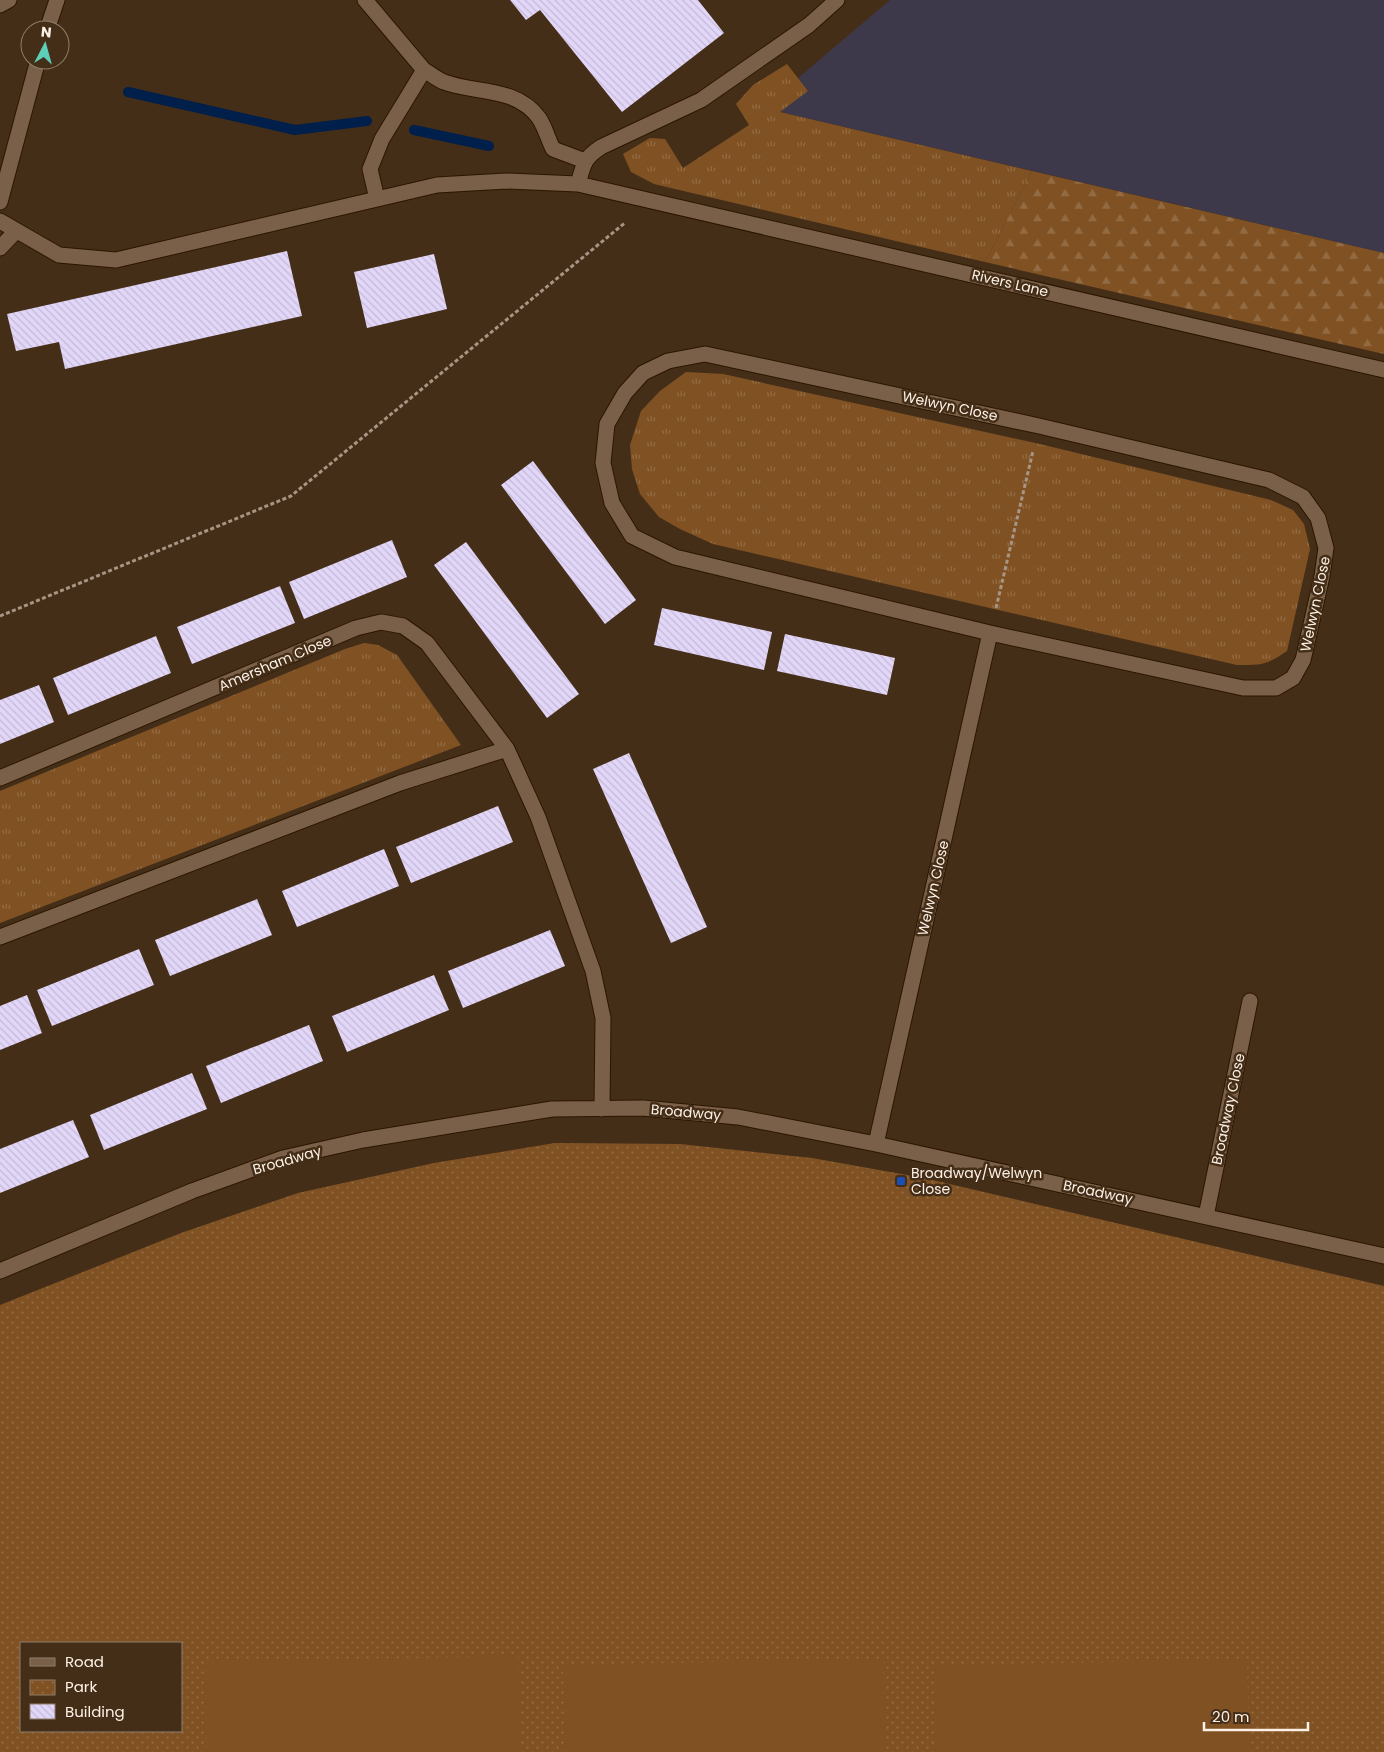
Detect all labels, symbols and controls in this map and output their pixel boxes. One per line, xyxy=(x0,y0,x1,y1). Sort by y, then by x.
north arrow xyxy=(20,20,70,70)
text: N xyxy=(40,22,53,43)
street label: Rivers Lane xyxy=(970,264,1051,302)
street label: Welwyn Close xyxy=(900,386,1000,426)
street label: Welwyn Close xyxy=(1295,554,1335,654)
street label: Amersham Close xyxy=(215,630,335,696)
street label: Welwyn Close xyxy=(912,838,954,938)
street label: Broadway Close xyxy=(1206,1051,1250,1167)
street label: Broadway xyxy=(650,1099,722,1125)
street label: Broadway xyxy=(250,1141,324,1179)
place label: Broadway/Welwyn Close xyxy=(911,1163,1042,1199)
marker: Broadway/Welwyn Close xyxy=(895,1175,907,1187)
street label: Broadway xyxy=(1061,1175,1135,1209)
legend xyxy=(20,1642,182,1732)
text: Road xyxy=(65,1651,104,1672)
text: Park xyxy=(65,1676,97,1697)
scale bar xyxy=(1204,1700,1308,1732)
text: Building xyxy=(65,1701,125,1722)
text: 20 m xyxy=(1212,1706,1250,1727)

